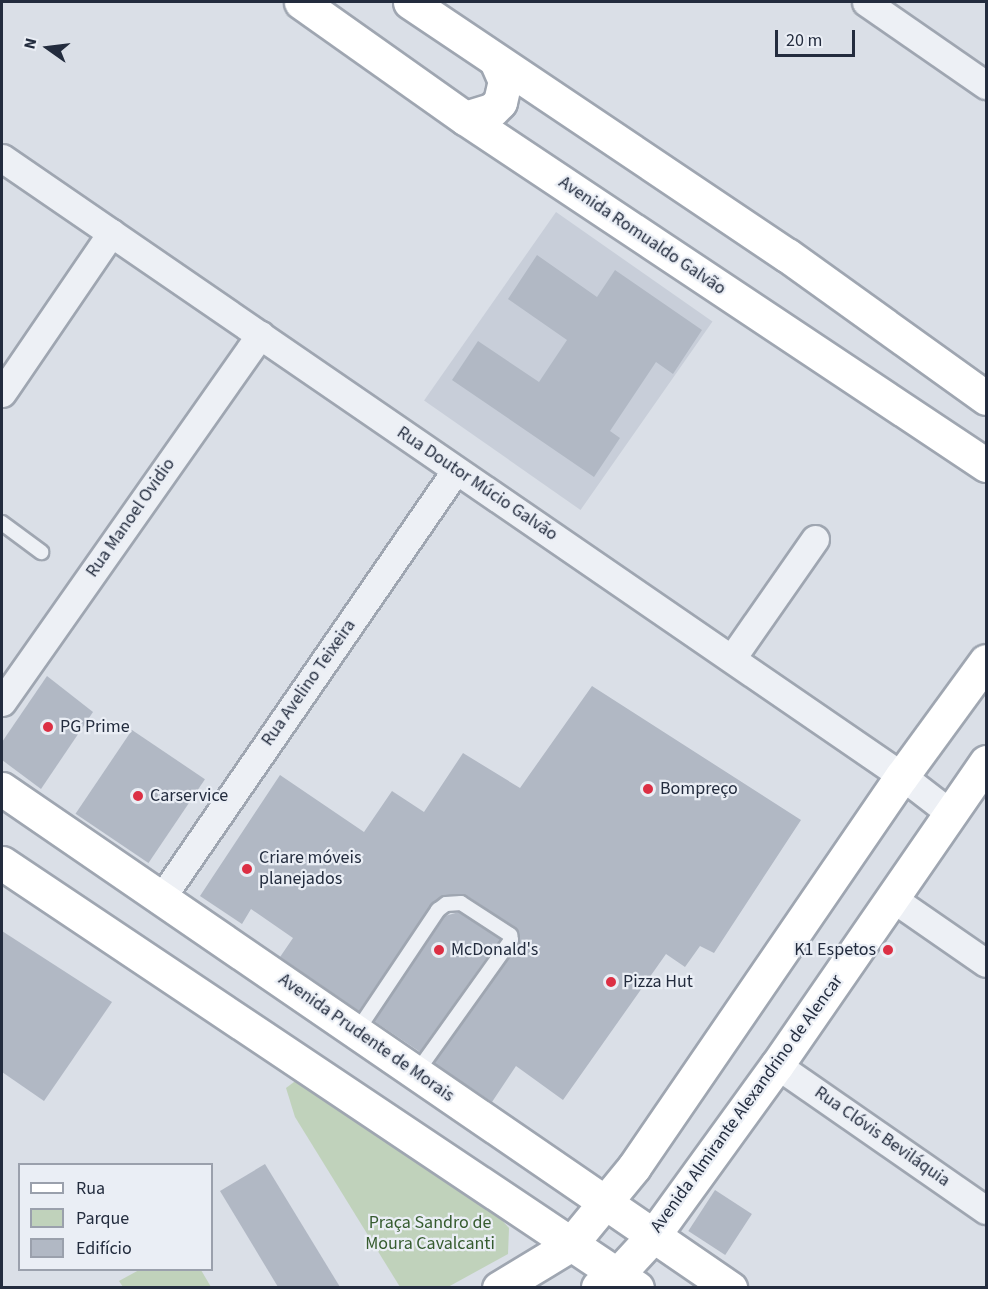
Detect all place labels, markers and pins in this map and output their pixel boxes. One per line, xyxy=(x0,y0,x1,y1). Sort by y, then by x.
place label: PG Prime xyxy=(60,716,130,738)
marker: PG Prime xyxy=(41,720,55,734)
place label: Bompreço xyxy=(660,778,738,800)
marker: Bompreço xyxy=(641,782,655,796)
place label: Carservice xyxy=(150,785,228,807)
marker: Carservice xyxy=(131,789,145,803)
place label: Criare móveis planejados xyxy=(259,848,361,890)
marker: Criare móveis planejados xyxy=(240,862,254,876)
place label: McDonald's xyxy=(451,939,538,961)
place label: K1 Espetos xyxy=(794,939,876,961)
marker: McDonald's xyxy=(432,943,446,957)
marker: K1 Espetos xyxy=(881,943,895,957)
place label: Pizza Hut xyxy=(623,971,693,993)
marker: Pizza Hut xyxy=(604,975,618,989)

